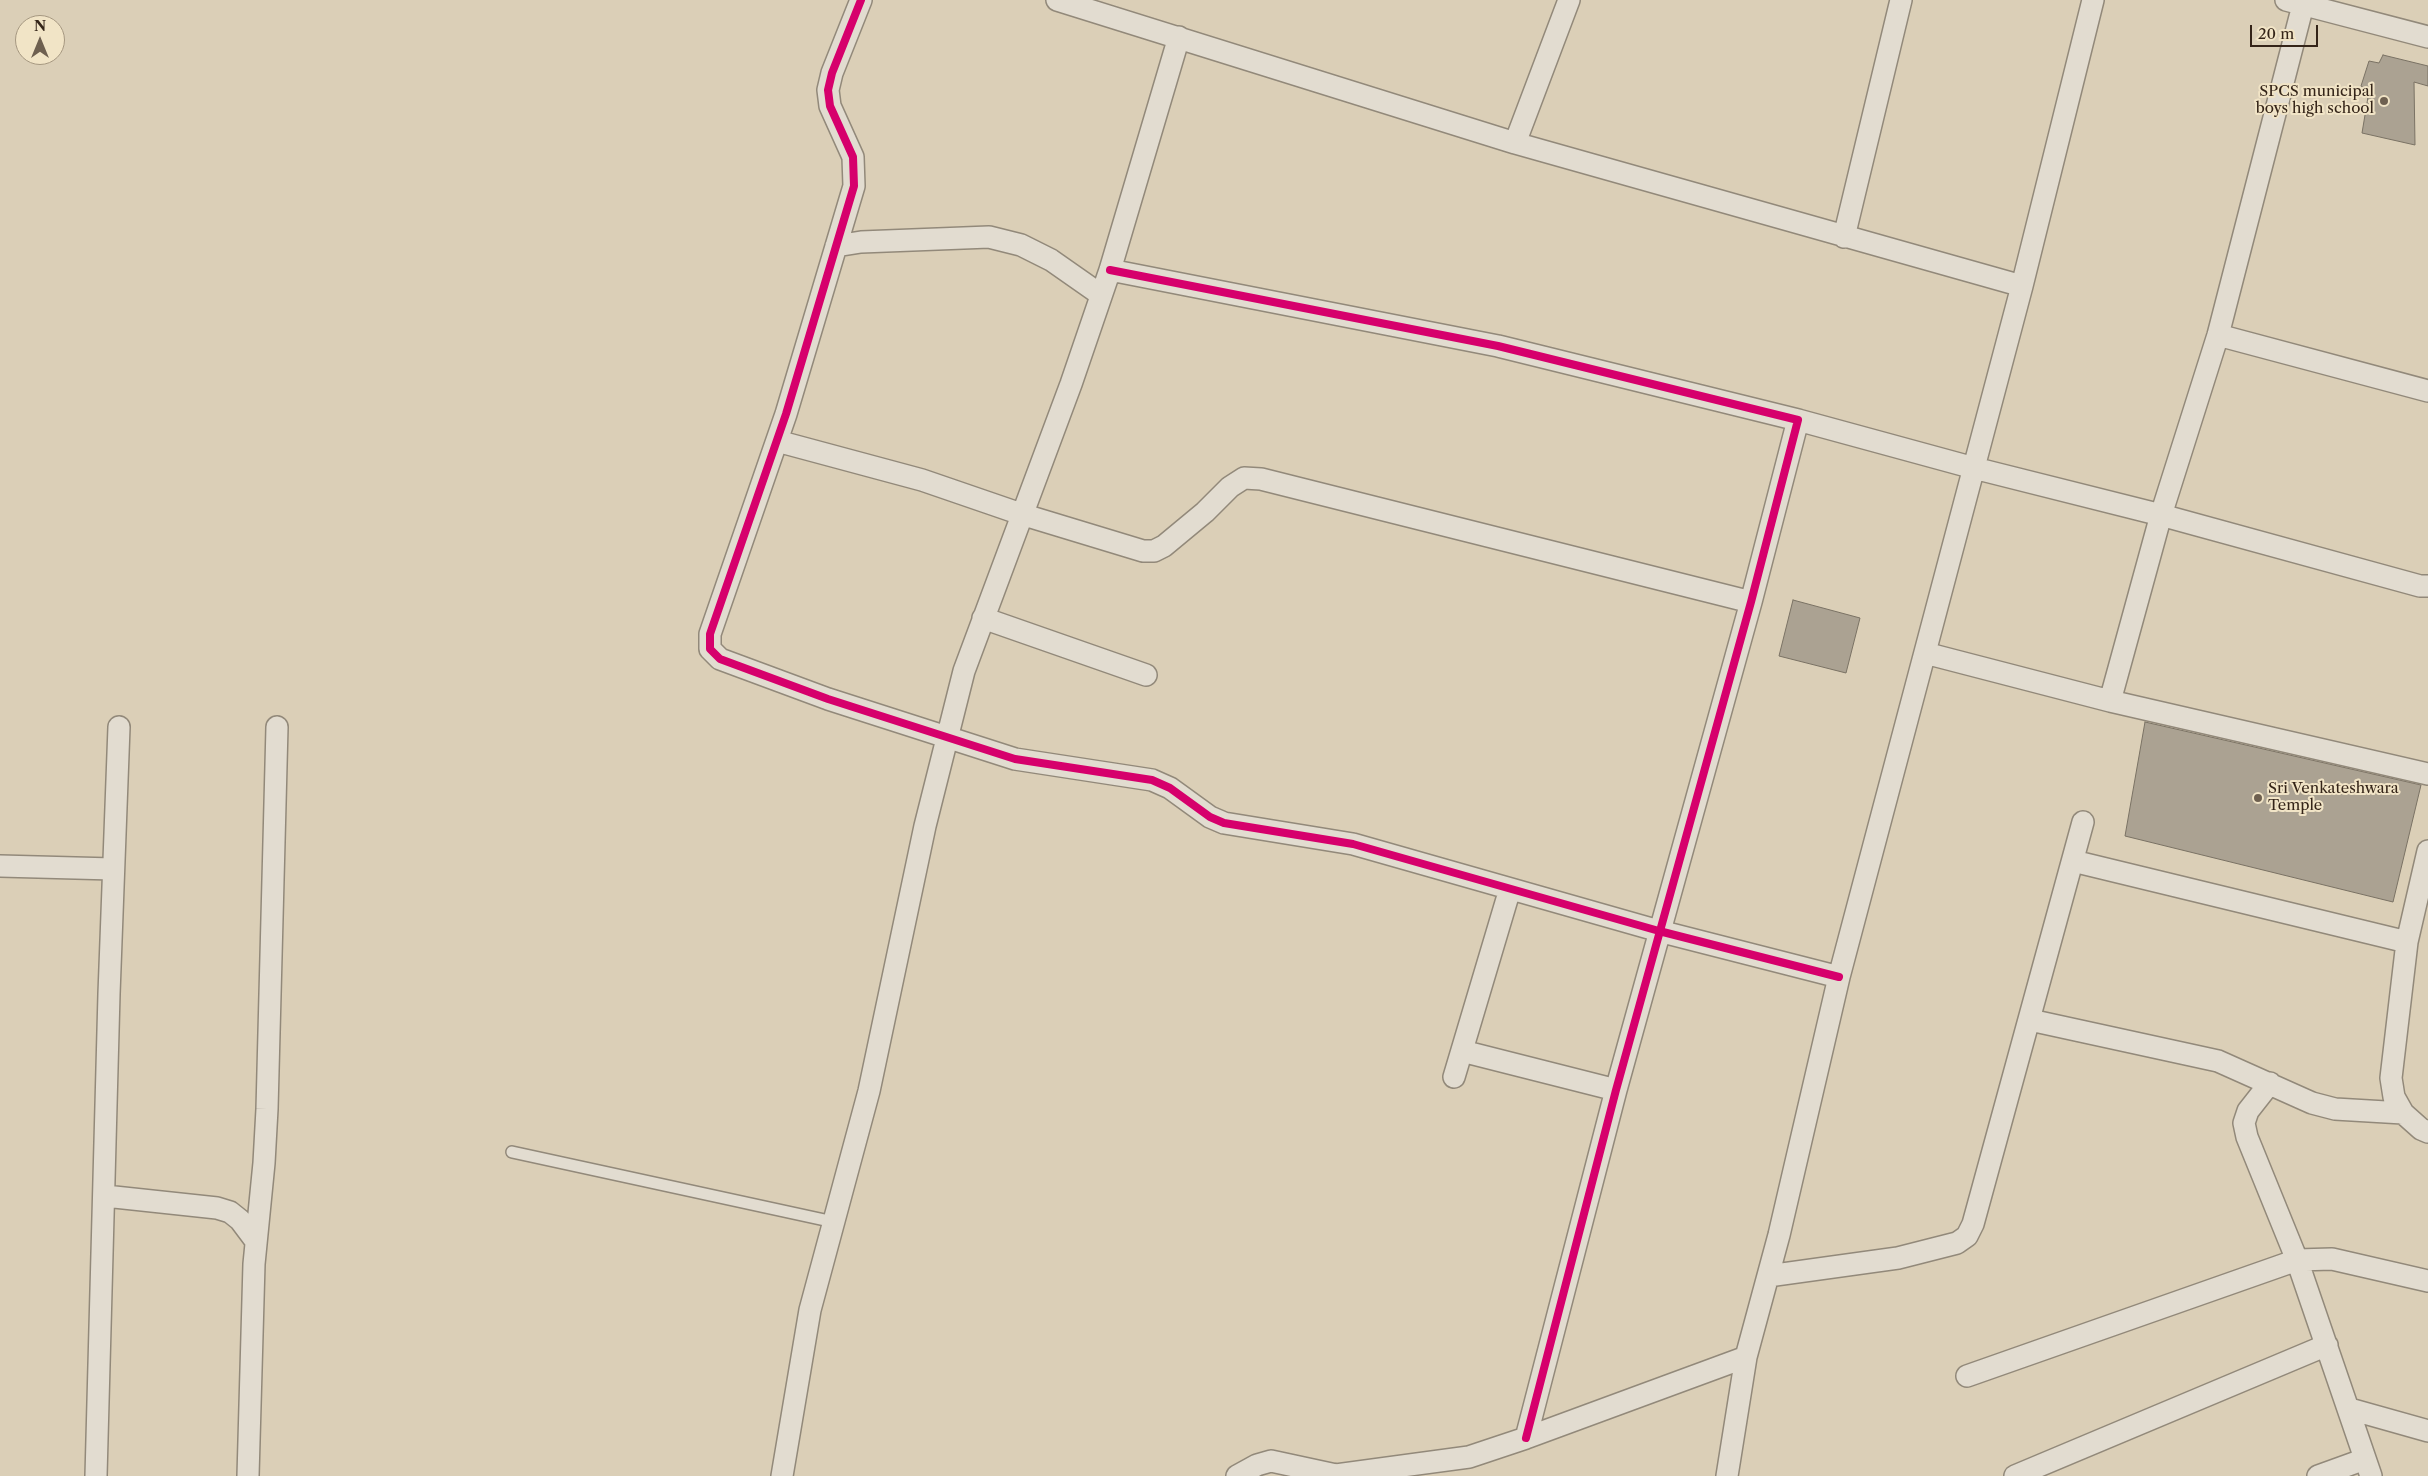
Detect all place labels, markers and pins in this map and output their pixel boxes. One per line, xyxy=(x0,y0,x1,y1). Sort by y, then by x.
place label: SPCS municipal boys high school xyxy=(2256,83,2374,118)
marker: SPCS municipal boys high school xyxy=(2378,95,2390,107)
place label: Sri Venkateshwara Temple xyxy=(2268,780,2399,815)
marker: Sri Venkateshwara Temple xyxy=(2252,792,2264,804)

